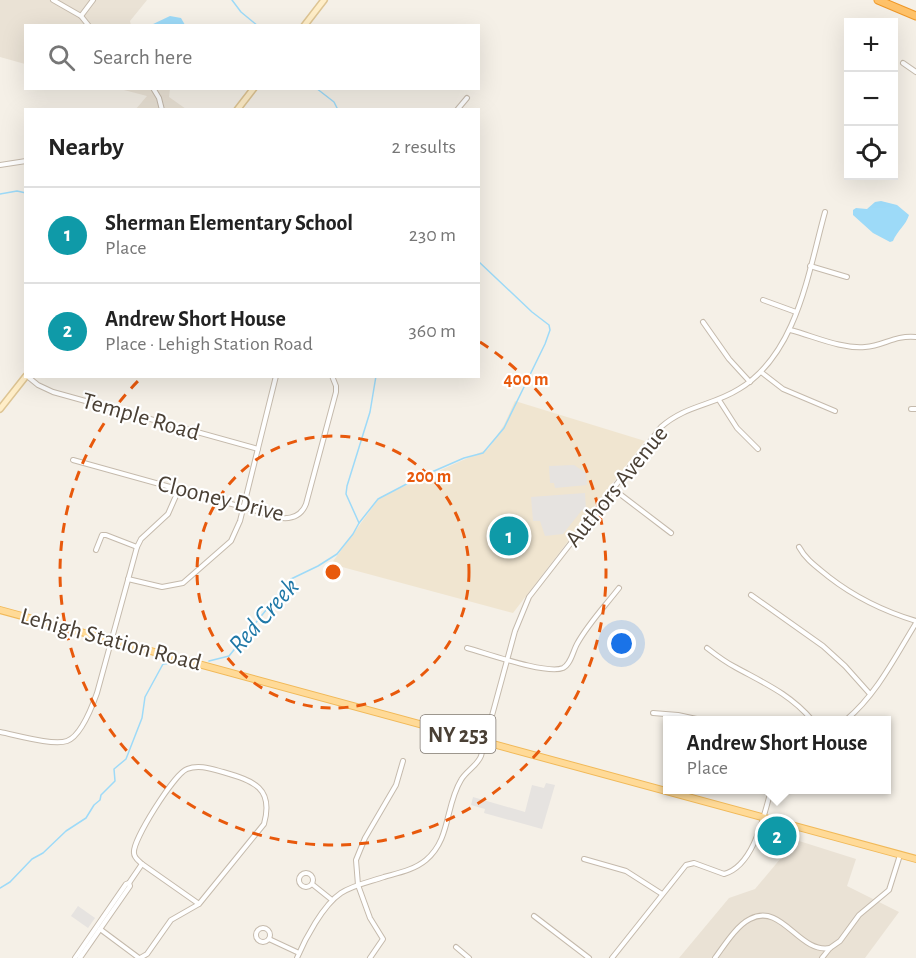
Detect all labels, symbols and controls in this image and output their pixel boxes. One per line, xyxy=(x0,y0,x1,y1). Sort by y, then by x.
map controls xyxy=(844,18,898,180)
button: + xyxy=(844,18,898,72)
search box xyxy=(24,24,480,90)
icon: search xyxy=(45,41,78,74)
text: Search here xyxy=(93,46,192,68)
button: − xyxy=(844,72,898,126)
button: locate xyxy=(844,126,898,180)
text: Nearby xyxy=(48,134,124,160)
text: 2 results xyxy=(392,137,456,157)
text: Sherman Elementary School xyxy=(105,212,353,234)
text: 1 xyxy=(64,225,71,245)
text: 230 m xyxy=(409,225,456,245)
text: Place xyxy=(105,238,146,258)
text: Andrew Short House xyxy=(105,308,286,330)
text: 2 xyxy=(63,321,72,341)
text: 360 m xyxy=(409,321,456,341)
text: Place · Lehigh Station Road xyxy=(105,334,313,354)
text: 400 m xyxy=(503,371,549,389)
street label: Temple Road xyxy=(79,389,202,445)
street label: Authors Avenue xyxy=(561,422,673,552)
text: 200 m xyxy=(407,468,451,486)
street label: Clooney Drive xyxy=(155,472,286,526)
pin: 1 xyxy=(490,514,528,558)
centre of rings xyxy=(323,562,343,582)
water label: Red Creek xyxy=(224,573,304,658)
street label: Lehigh Station Road xyxy=(18,604,204,676)
your location xyxy=(607,629,636,658)
road number: NY 253 xyxy=(420,715,496,753)
popup xyxy=(663,716,891,794)
text: Andrew Short House xyxy=(687,732,867,754)
text: Place xyxy=(687,758,728,778)
pin: 2 xyxy=(758,814,796,858)

